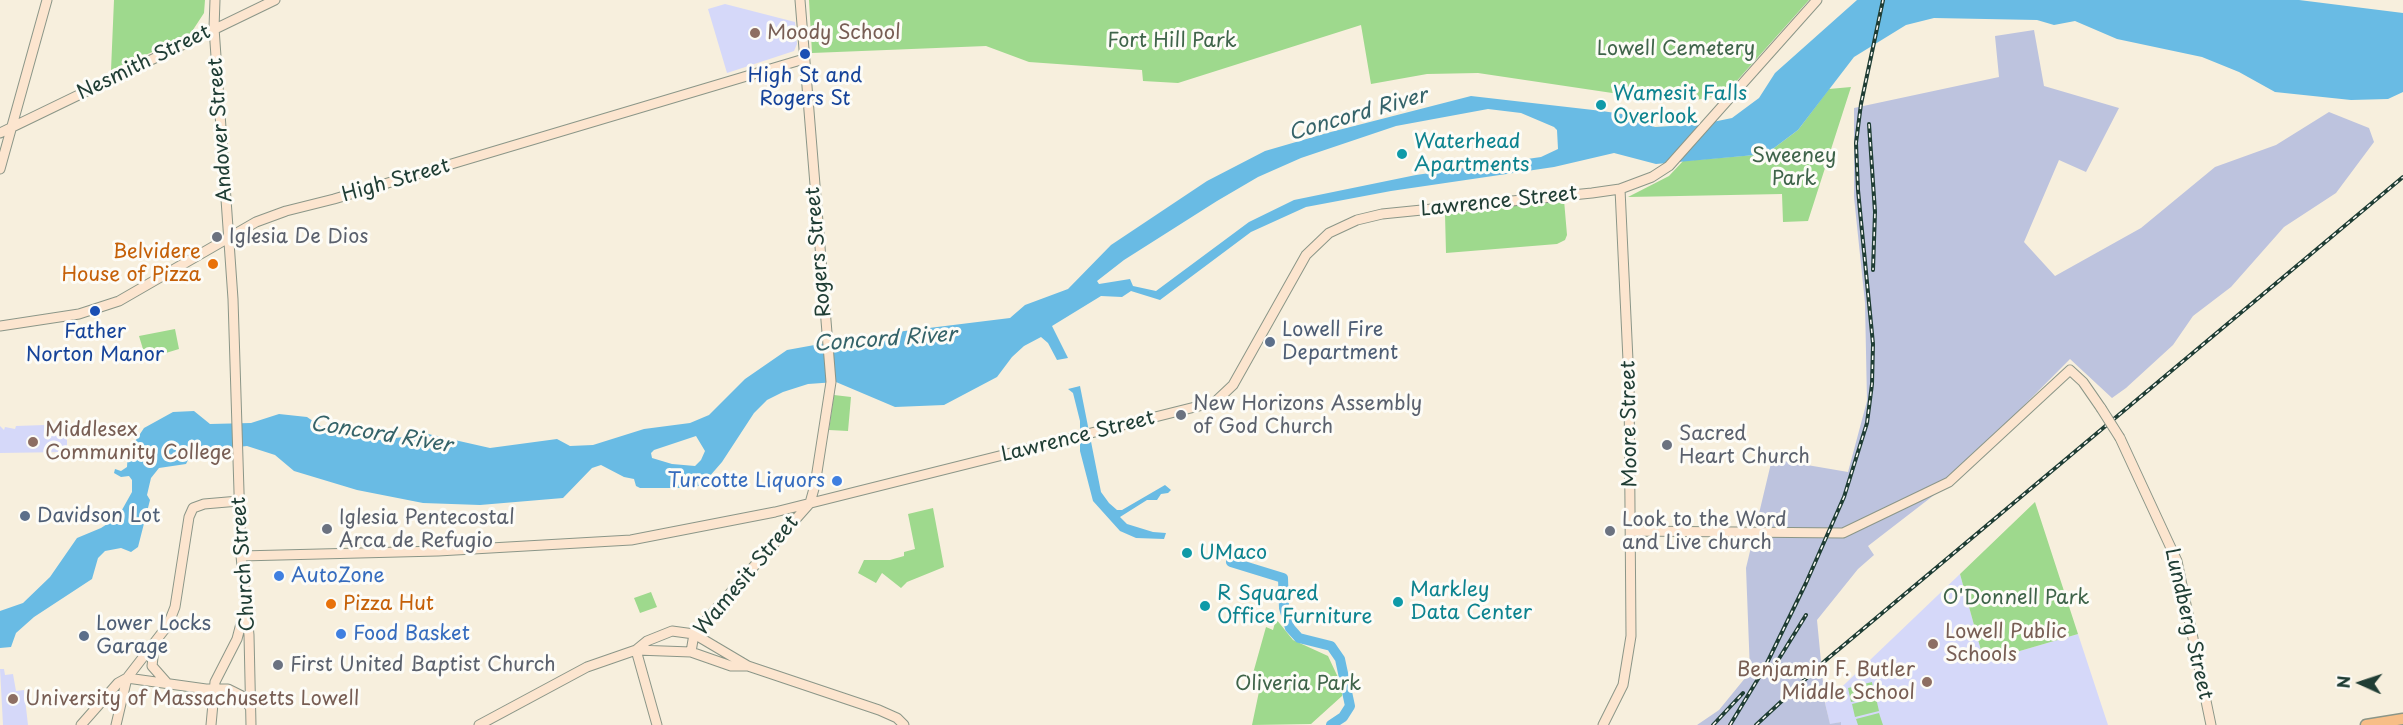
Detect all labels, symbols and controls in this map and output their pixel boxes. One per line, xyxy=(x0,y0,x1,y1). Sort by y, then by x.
street label: Nesmith Street xyxy=(73,20,215,106)
place label: Moody School xyxy=(767,21,901,45)
marker: Moody School xyxy=(748,26,762,40)
park label: Fort Hill Park xyxy=(1107,29,1237,53)
park label: Lowell Cemetery xyxy=(1597,37,1755,61)
marker: High St and Rogers St xyxy=(798,47,812,61)
street label: Andover Street xyxy=(204,57,238,203)
place label: High St and Rogers St xyxy=(748,64,862,111)
place label: Wamesit Falls Overlook xyxy=(1613,82,1747,129)
water label: Concord River xyxy=(1286,83,1430,147)
marker: Wamesit Falls Overlook xyxy=(1594,98,1608,112)
place label: Waterhead Apartments xyxy=(1414,130,1530,177)
park label: Sweeney Park xyxy=(1751,144,1837,191)
marker: Waterhead Apartments xyxy=(1395,147,1409,161)
street label: High Street xyxy=(339,154,453,208)
street label: Lawrence Street xyxy=(1420,182,1578,222)
street label: Rogers Street xyxy=(801,186,837,318)
place label: Iglesia De Dios xyxy=(229,225,368,249)
marker: Iglesia De Dios xyxy=(210,230,224,244)
place label: Belvidere House of Pizza xyxy=(61,240,201,287)
marker: Belvidere House of Pizza xyxy=(206,257,220,271)
marker: Father Norton Manor xyxy=(88,304,102,318)
place label: Lowell Fire Department xyxy=(1282,318,1398,365)
place label: Father Norton Manor xyxy=(26,320,164,367)
water label: Concord River xyxy=(813,322,957,358)
marker: Lowell Fire Department xyxy=(1263,335,1277,349)
street label: Moore Street xyxy=(1617,360,1643,488)
place label: New Horizons Assembly of God Church xyxy=(1193,392,1422,439)
street label: Lawrence Street xyxy=(999,406,1157,468)
marker: New Horizons Assembly of God Church xyxy=(1174,408,1188,422)
water label: Concord River xyxy=(308,411,454,459)
place label: Middlesex Community College xyxy=(45,418,232,465)
place label: Sacred Heart Church xyxy=(1679,422,1810,469)
marker: Middlesex Community College xyxy=(26,435,40,449)
marker: Sacred Heart Church xyxy=(1660,438,1674,452)
place label: Turcotte Liquors xyxy=(668,469,825,493)
marker: Turcotte Liquors xyxy=(830,474,844,488)
street label: Church Street xyxy=(227,496,261,632)
place label: Davidson Lot xyxy=(37,504,160,528)
place label: Iglesia Pentecostal Arca de Refugio xyxy=(339,506,515,553)
place label: Look to the Word and Live church xyxy=(1622,508,1787,555)
marker: Davidson Lot xyxy=(18,509,32,523)
street label: Wamesit Street xyxy=(690,511,804,641)
marker: Iglesia Pentecostal Arca de Refugio xyxy=(320,522,334,536)
marker: Look to the Word and Live church xyxy=(1603,524,1617,538)
place label: UMaco xyxy=(1199,541,1267,565)
marker: UMaco xyxy=(1180,546,1194,560)
street label: Lundberg Street xyxy=(2159,546,2217,702)
place label: AutoZone xyxy=(291,564,385,588)
marker: AutoZone xyxy=(272,569,286,583)
place label: Markley Data Center xyxy=(1410,578,1532,625)
place label: R Squared Office Furniture xyxy=(1217,582,1372,629)
park label: O'Donnell Park xyxy=(1942,586,2090,610)
place label: Pizza Hut xyxy=(343,592,434,616)
marker: Markley Data Center xyxy=(1391,595,1405,609)
marker: Pizza Hut xyxy=(324,597,338,611)
marker: R Squared Office Furniture xyxy=(1198,599,1212,613)
place label: Lower Locks Garage xyxy=(96,612,211,659)
place label: Lowell Public Schools xyxy=(1945,620,2067,667)
place label: Food Basket xyxy=(353,622,470,646)
marker: Food Basket xyxy=(334,627,348,641)
marker: Lower Locks Garage xyxy=(77,629,91,643)
marker: Lowell Public Schools xyxy=(1926,637,1940,651)
place label: First United Baptist Church xyxy=(290,653,556,677)
north arrow xyxy=(2331,653,2391,713)
marker: First United Baptist Church xyxy=(271,658,285,672)
place label: Benjamin F. Butler Middle School xyxy=(1737,658,1915,705)
park label: Oliveria Park xyxy=(1235,672,1361,696)
marker: Benjamin F. Butler Middle School xyxy=(1920,675,1934,689)
text: N xyxy=(2331,675,2355,689)
place label: University of Massachusetts Lowell xyxy=(25,687,359,711)
marker: University of Massachusetts Lowell xyxy=(6,692,20,706)

